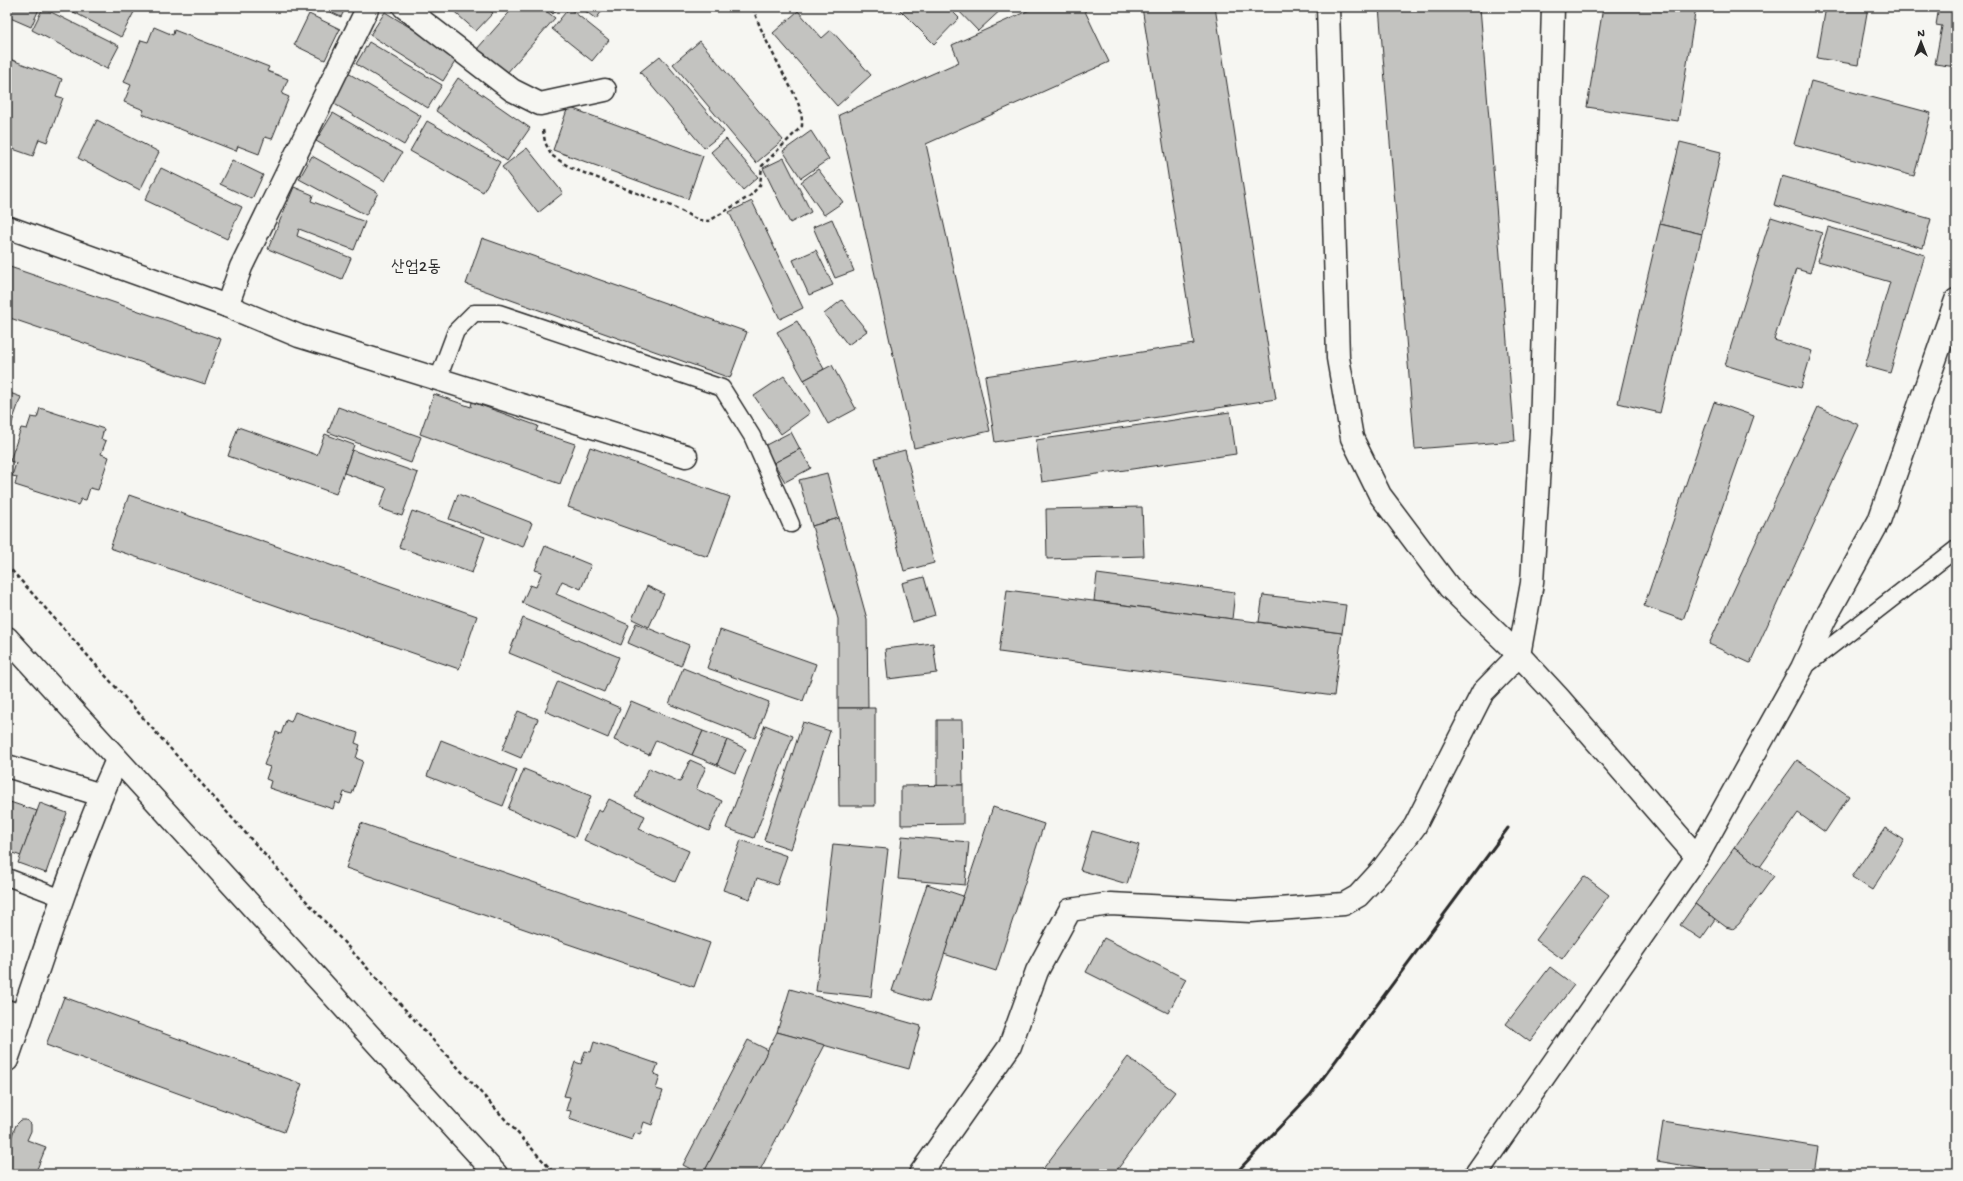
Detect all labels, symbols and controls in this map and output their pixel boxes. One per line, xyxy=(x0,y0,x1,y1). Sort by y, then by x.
north arrow xyxy=(1901,22,1941,62)
text: N xyxy=(1917,28,1925,40)
district label: 산업2동 xyxy=(391,258,441,278)

